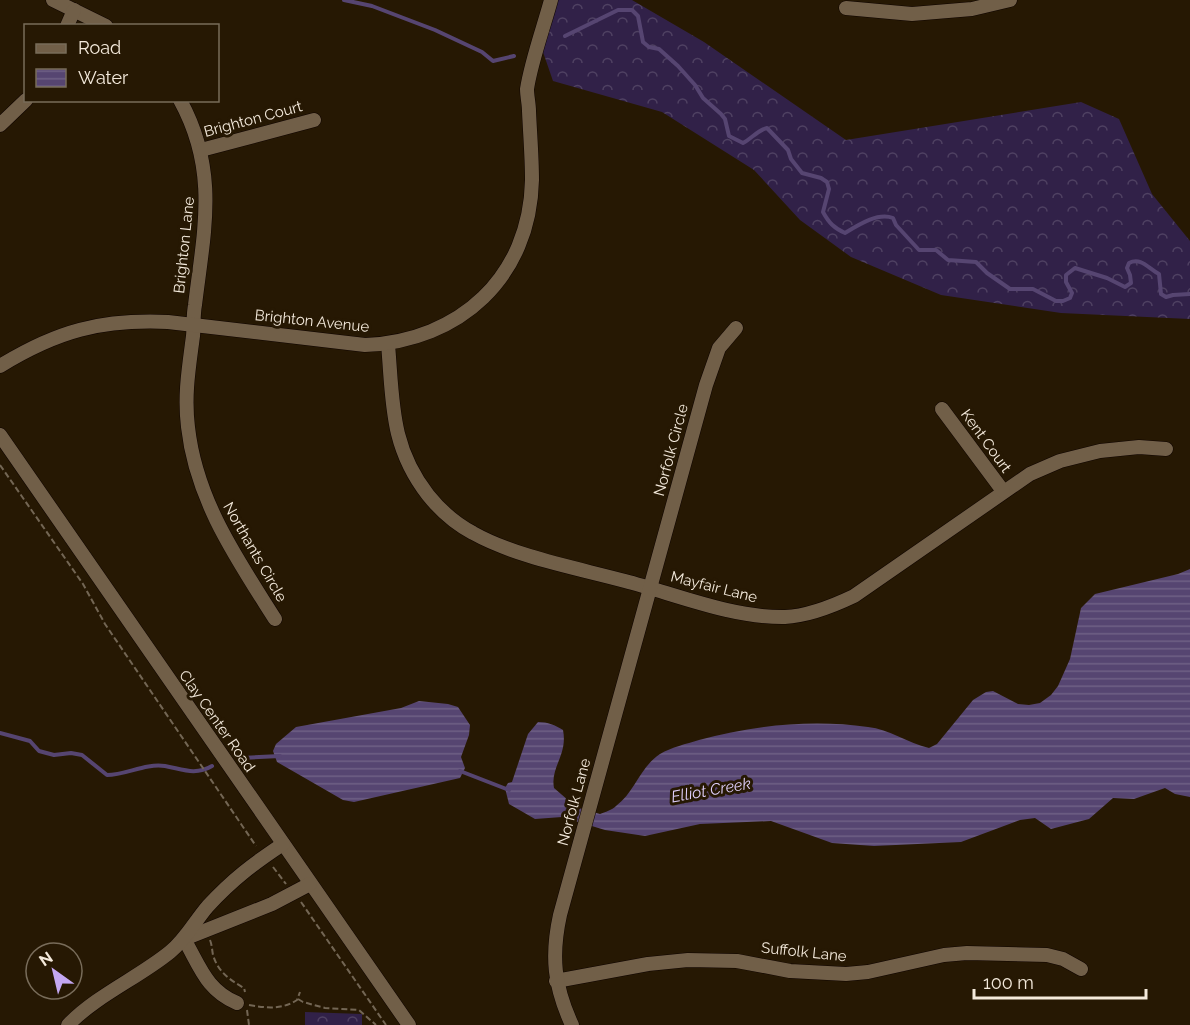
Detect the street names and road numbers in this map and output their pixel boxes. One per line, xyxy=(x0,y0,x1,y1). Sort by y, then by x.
street label: Brighton Court xyxy=(202,97,304,141)
street label: Brighton Lane xyxy=(170,195,198,294)
street label: Brighton Avenue xyxy=(254,306,370,336)
street label: Norfolk Circle xyxy=(650,402,692,498)
street label: Kent Court xyxy=(957,406,1015,476)
street label: Northants Circle xyxy=(219,499,291,605)
street label: Mayfair Lane xyxy=(669,568,759,607)
street label: Clay Center Road xyxy=(175,667,259,775)
street label: Norfolk Lane xyxy=(554,756,594,848)
street label: Suffolk Lane xyxy=(760,939,848,965)

